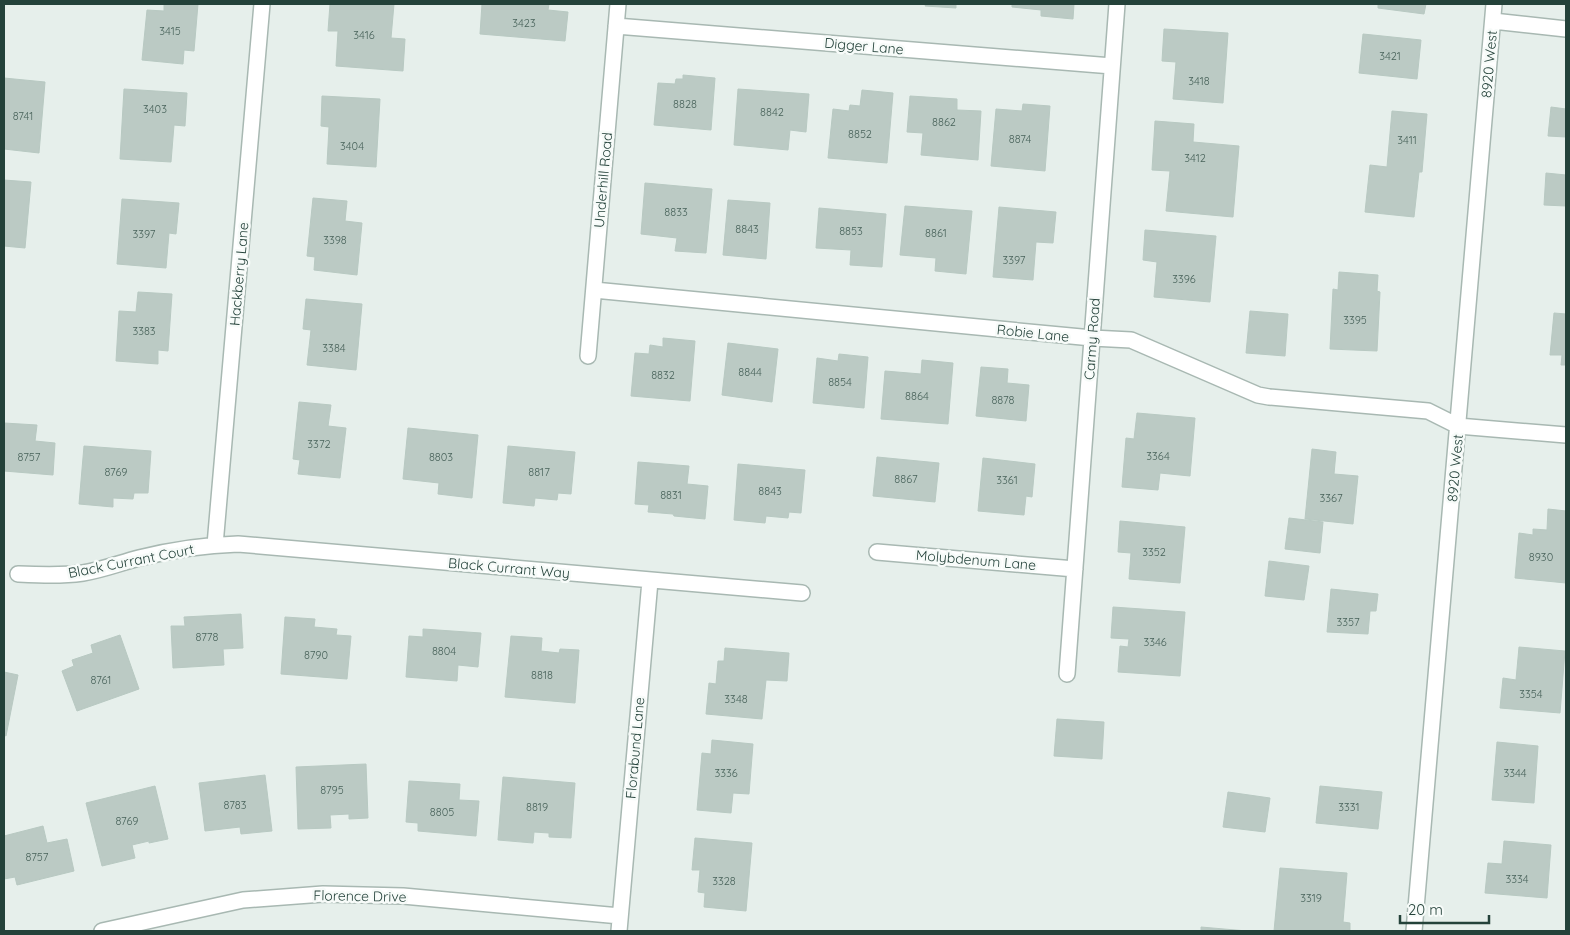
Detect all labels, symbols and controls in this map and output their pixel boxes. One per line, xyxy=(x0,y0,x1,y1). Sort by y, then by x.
house number: 3423 xyxy=(512,16,536,30)
house number: 3415 xyxy=(159,24,181,38)
house number: 3416 xyxy=(353,28,375,42)
street label: 8920 West xyxy=(1477,29,1501,99)
street label: Digger Lane xyxy=(824,34,904,58)
house number: 3421 xyxy=(1379,49,1401,63)
house number: 3418 xyxy=(1188,74,1210,88)
house number: 8828 xyxy=(673,97,697,111)
house number: 3403 xyxy=(143,102,167,116)
house number: 8842 xyxy=(760,105,784,119)
house number: 8741 xyxy=(13,109,33,123)
house number: 8862 xyxy=(932,115,956,129)
house number: 8852 xyxy=(848,127,872,141)
street label: Underhill Road xyxy=(590,131,616,229)
house number: 8874 xyxy=(1009,132,1031,146)
house number: 3411 xyxy=(1397,133,1417,147)
house number: 3404 xyxy=(340,139,364,153)
house number: 3412 xyxy=(1184,151,1206,165)
house number: 8833 xyxy=(664,205,688,219)
street label: Hackberry Lane xyxy=(225,221,253,327)
house number: 8843 xyxy=(735,222,759,236)
house number: 8853 xyxy=(839,224,863,238)
house number: 8861 xyxy=(925,226,947,240)
house number: 3397 xyxy=(133,227,156,241)
house number: 3398 xyxy=(323,233,347,247)
house number: 3397 xyxy=(1003,253,1026,267)
house number: 3396 xyxy=(1172,272,1196,286)
street label: Carmy Road xyxy=(1080,297,1104,381)
house number: 3395 xyxy=(1343,313,1367,327)
street label: Robie Lane xyxy=(996,320,1070,346)
house number: 3383 xyxy=(132,324,156,338)
house number: 3384 xyxy=(322,341,346,355)
house number: 8844 xyxy=(738,365,762,379)
house number: 8832 xyxy=(651,368,675,382)
house number: 8854 xyxy=(828,375,852,389)
house number: 8864 xyxy=(905,389,929,403)
house number: 8878 xyxy=(991,393,1015,407)
street label: 8920 West xyxy=(1443,433,1467,503)
house number: 3372 xyxy=(307,437,331,451)
house number: 3364 xyxy=(1146,449,1170,463)
house number: 8757 xyxy=(18,450,41,464)
house number: 8803 xyxy=(429,450,453,464)
house number: 8769 xyxy=(105,465,127,479)
house number: 8817 xyxy=(528,465,550,479)
house number: 8867 xyxy=(894,472,918,486)
house number: 3361 xyxy=(996,473,1018,487)
house number: 8843 xyxy=(758,484,782,498)
house number: 8831 xyxy=(660,488,682,502)
house number: 3367 xyxy=(1319,491,1343,505)
street label: Black Currant Court xyxy=(67,540,196,582)
house number: 3352 xyxy=(1142,545,1166,559)
street label: Molybdenum Lane xyxy=(915,546,1037,574)
house number: 8930 xyxy=(1529,550,1553,564)
street label: Black Currant Way xyxy=(447,554,571,582)
house number: 3357 xyxy=(1336,615,1360,629)
house number: 8778 xyxy=(196,630,218,644)
house number: 3346 xyxy=(1143,635,1167,649)
house number: 8804 xyxy=(432,644,456,658)
house number: 8790 xyxy=(304,648,328,662)
house number: 8818 xyxy=(531,668,553,682)
house number: 8761 xyxy=(91,673,111,687)
house number: 3354 xyxy=(1519,687,1543,701)
house number: 3348 xyxy=(724,692,748,706)
street label: Florabund Lane xyxy=(622,696,648,800)
house number: 3336 xyxy=(714,766,738,780)
house number: 3344 xyxy=(1503,766,1527,780)
house number: 8795 xyxy=(320,783,344,797)
house number: 8783 xyxy=(224,798,247,812)
house number: 8819 xyxy=(526,800,548,814)
house number: 3331 xyxy=(1338,800,1360,814)
house number: 8805 xyxy=(430,805,454,819)
house number: 8769 xyxy=(116,814,138,828)
house number: 8757 xyxy=(26,850,49,864)
house number: 3334 xyxy=(1505,872,1529,886)
house number: 3328 xyxy=(712,874,736,888)
street label: Florence Drive xyxy=(313,886,407,906)
house number: 3319 xyxy=(1300,891,1322,905)
scale bar xyxy=(1400,892,1489,924)
text: 20 m xyxy=(1408,900,1443,919)

